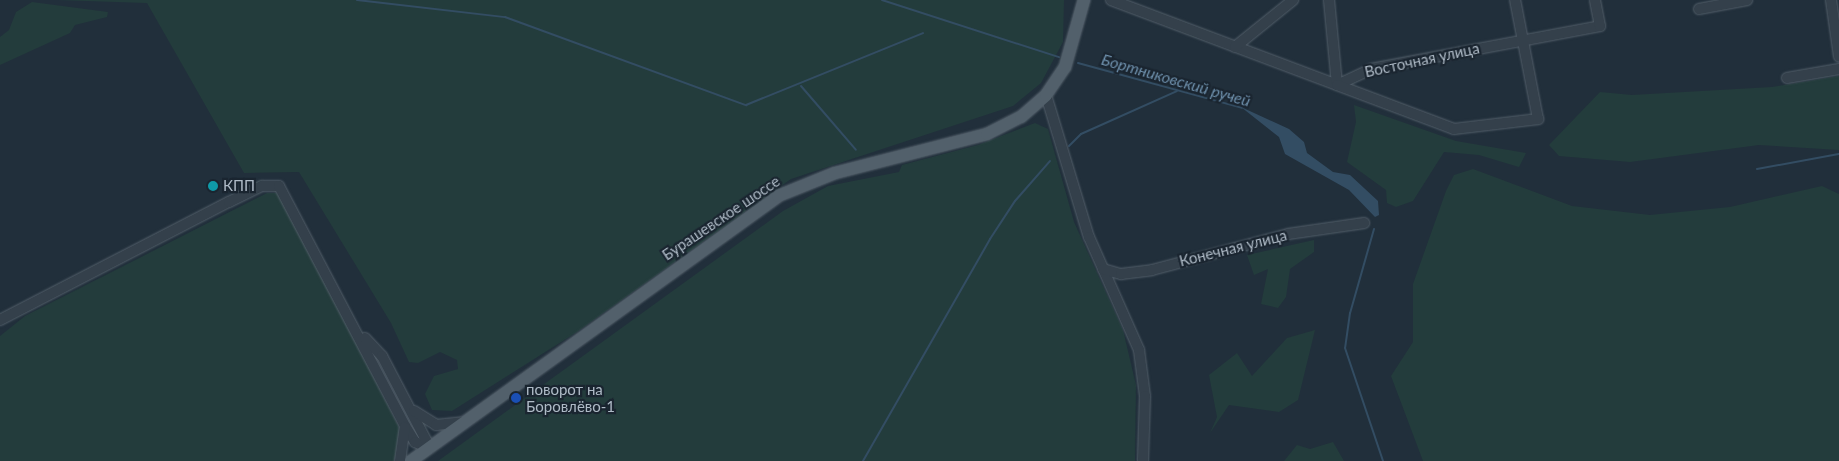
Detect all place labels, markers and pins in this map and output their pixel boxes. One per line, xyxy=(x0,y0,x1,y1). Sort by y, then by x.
place label: КПП xyxy=(223,177,255,195)
marker: КПП xyxy=(207,180,219,192)
place label: поворот на Боровлёво-1 xyxy=(526,380,615,415)
marker: поворот на Боровлёво-1 xyxy=(510,392,522,404)

